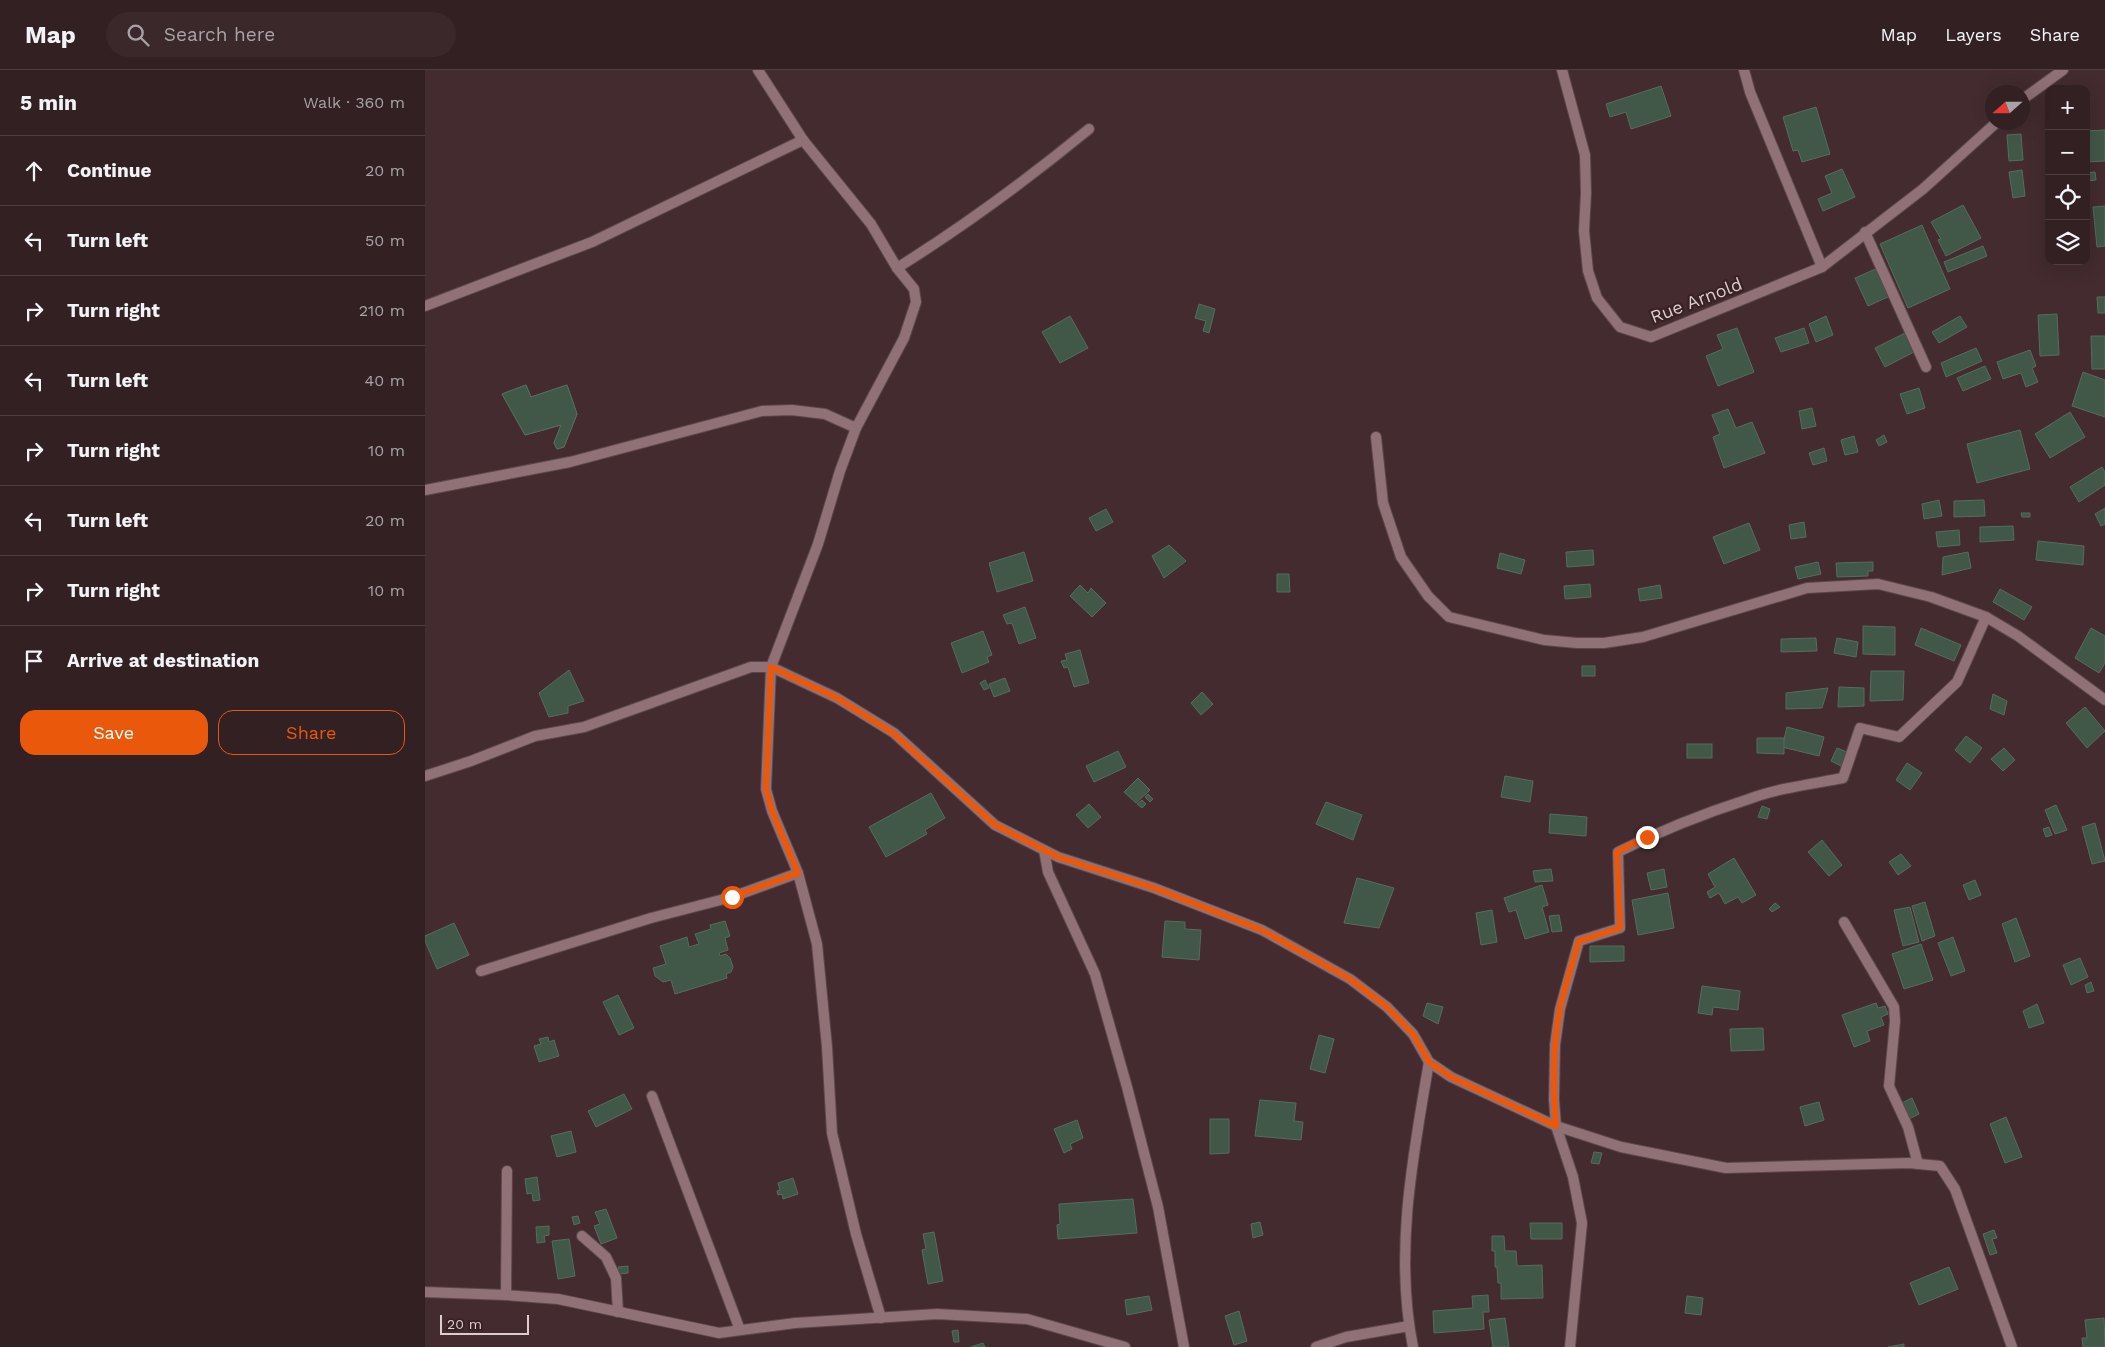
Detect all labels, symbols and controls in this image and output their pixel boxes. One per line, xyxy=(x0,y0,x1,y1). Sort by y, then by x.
search box xyxy=(106,12,456,57)
text: Map xyxy=(25,21,76,49)
icon: search xyxy=(124,21,152,49)
text: Search here xyxy=(164,23,275,46)
text: Map xyxy=(1880,24,1917,45)
text: Layers xyxy=(1945,24,2002,45)
text: Share xyxy=(2030,24,2080,45)
north arrow xyxy=(1985,85,2030,130)
map controls xyxy=(2045,85,2090,265)
button: + xyxy=(2045,85,2090,130)
text: 5 min xyxy=(20,90,77,115)
text: Walk · 360 m xyxy=(303,93,405,112)
button: − xyxy=(2045,130,2090,175)
icon: ahead xyxy=(20,157,48,185)
text: Continue xyxy=(67,159,151,182)
text: 20 m xyxy=(365,161,405,180)
button: locate xyxy=(2045,175,2090,220)
button: layers xyxy=(2045,220,2090,265)
icon: left xyxy=(20,227,48,255)
text: Turn left xyxy=(67,229,148,252)
text: 50 m xyxy=(365,231,405,250)
street label: Rue Arnold xyxy=(1647,273,1745,327)
icon: right xyxy=(20,297,48,325)
text: Turn right xyxy=(67,299,160,322)
text: 210 m xyxy=(359,301,405,320)
icon: left xyxy=(20,367,48,395)
text: Turn left xyxy=(67,369,148,392)
text: 40 m xyxy=(365,371,405,390)
icon: right xyxy=(20,437,48,465)
text: Turn right xyxy=(67,439,160,462)
text: 10 m xyxy=(368,441,405,460)
icon: left xyxy=(20,507,48,535)
text: Turn left xyxy=(67,509,148,532)
text: 20 m xyxy=(365,511,405,530)
icon: right xyxy=(20,577,48,605)
text: Turn right xyxy=(67,579,160,602)
text: 10 m xyxy=(368,581,405,600)
icon: arrive xyxy=(20,647,48,675)
text: Arrive at destination xyxy=(67,649,259,672)
button: Save xyxy=(20,710,208,755)
button: Share xyxy=(218,710,405,755)
route end xyxy=(1636,826,1659,849)
route start xyxy=(721,886,744,909)
scale bar xyxy=(440,1312,529,1335)
text: 20 m xyxy=(447,1316,482,1332)

